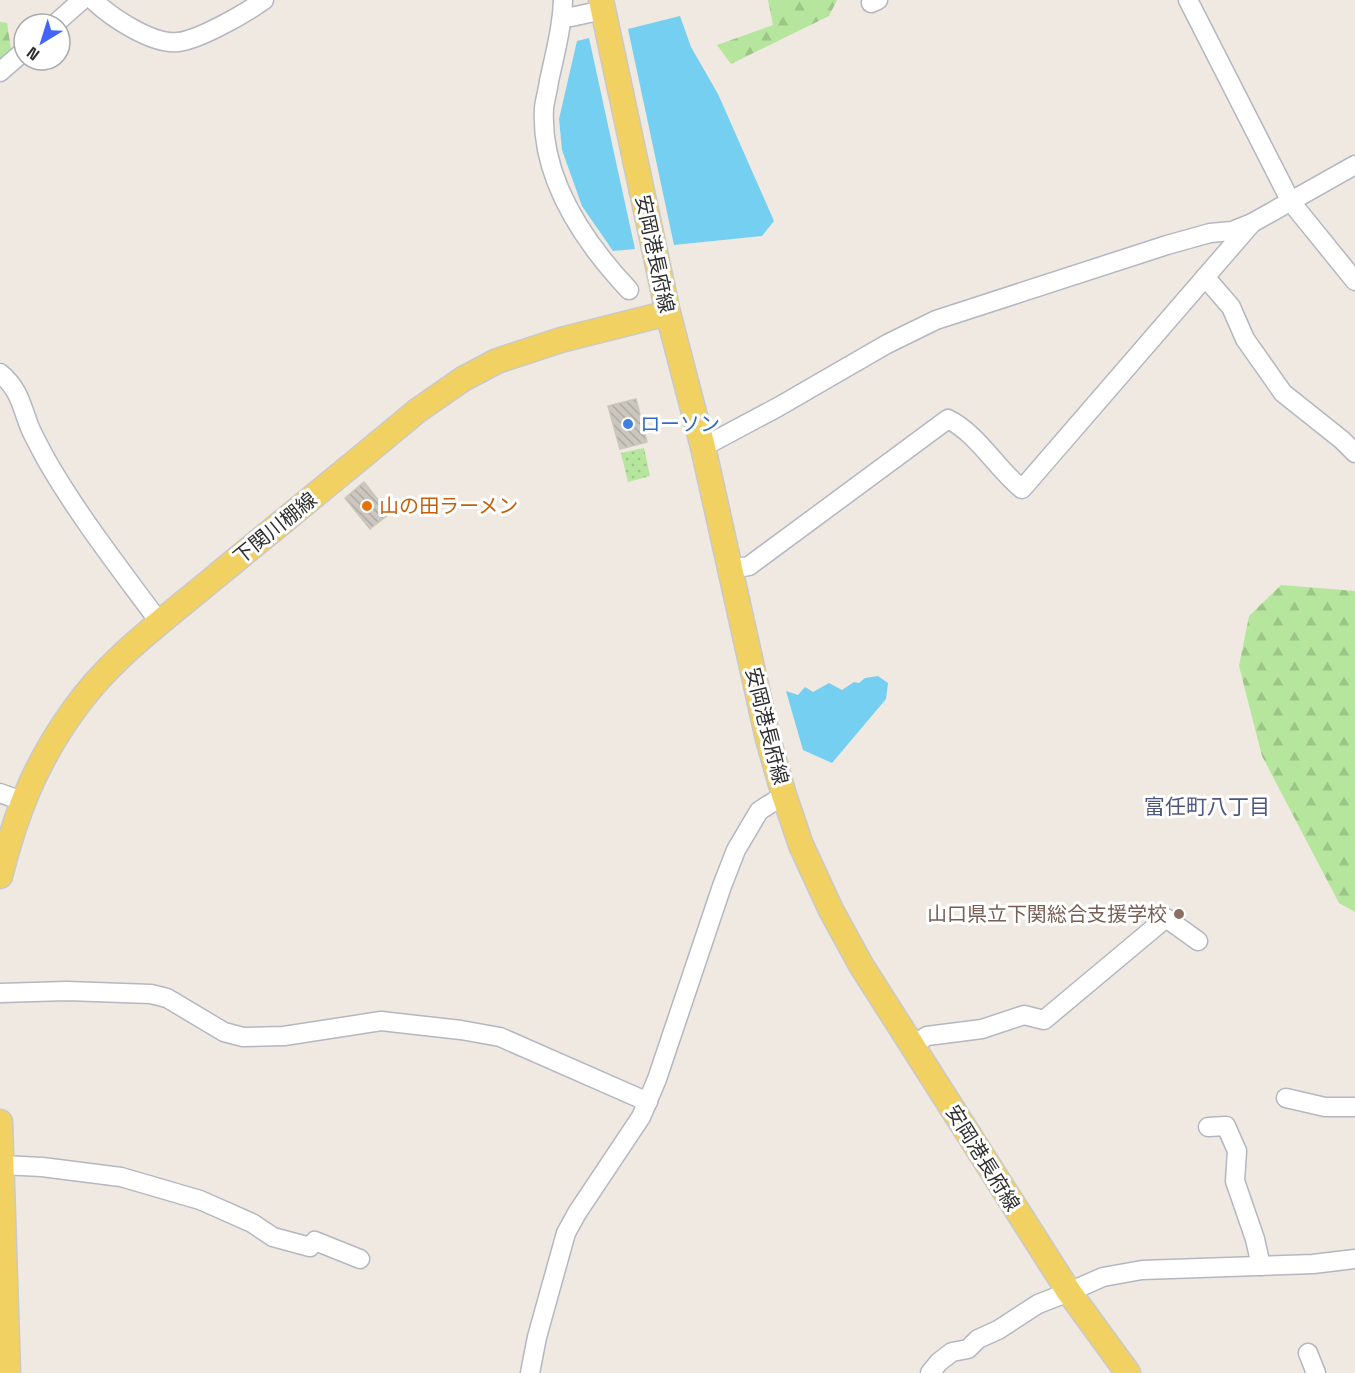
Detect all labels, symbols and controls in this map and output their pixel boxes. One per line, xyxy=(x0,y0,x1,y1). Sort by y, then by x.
north arrow xyxy=(12,12,72,72)
text: N xyxy=(22,42,44,65)
street label: 安岡港長府線 xyxy=(630,193,680,315)
place label: ローソン xyxy=(640,411,720,437)
marker: ローソン xyxy=(621,417,635,431)
street label: 下関川棚線 xyxy=(228,486,322,570)
place label: 山の田ラーメン xyxy=(379,493,518,519)
marker: 山の田ラーメン xyxy=(360,499,374,513)
street label: 安岡港長府線 xyxy=(740,665,794,787)
district label: 富任町八丁目 xyxy=(1144,793,1270,820)
place label: 山口県立下関総合支援学校 xyxy=(927,901,1167,927)
marker: 山口県立下関総合支援学校 xyxy=(1172,907,1186,921)
street label: 安岡港長府線 xyxy=(940,1100,1026,1216)

